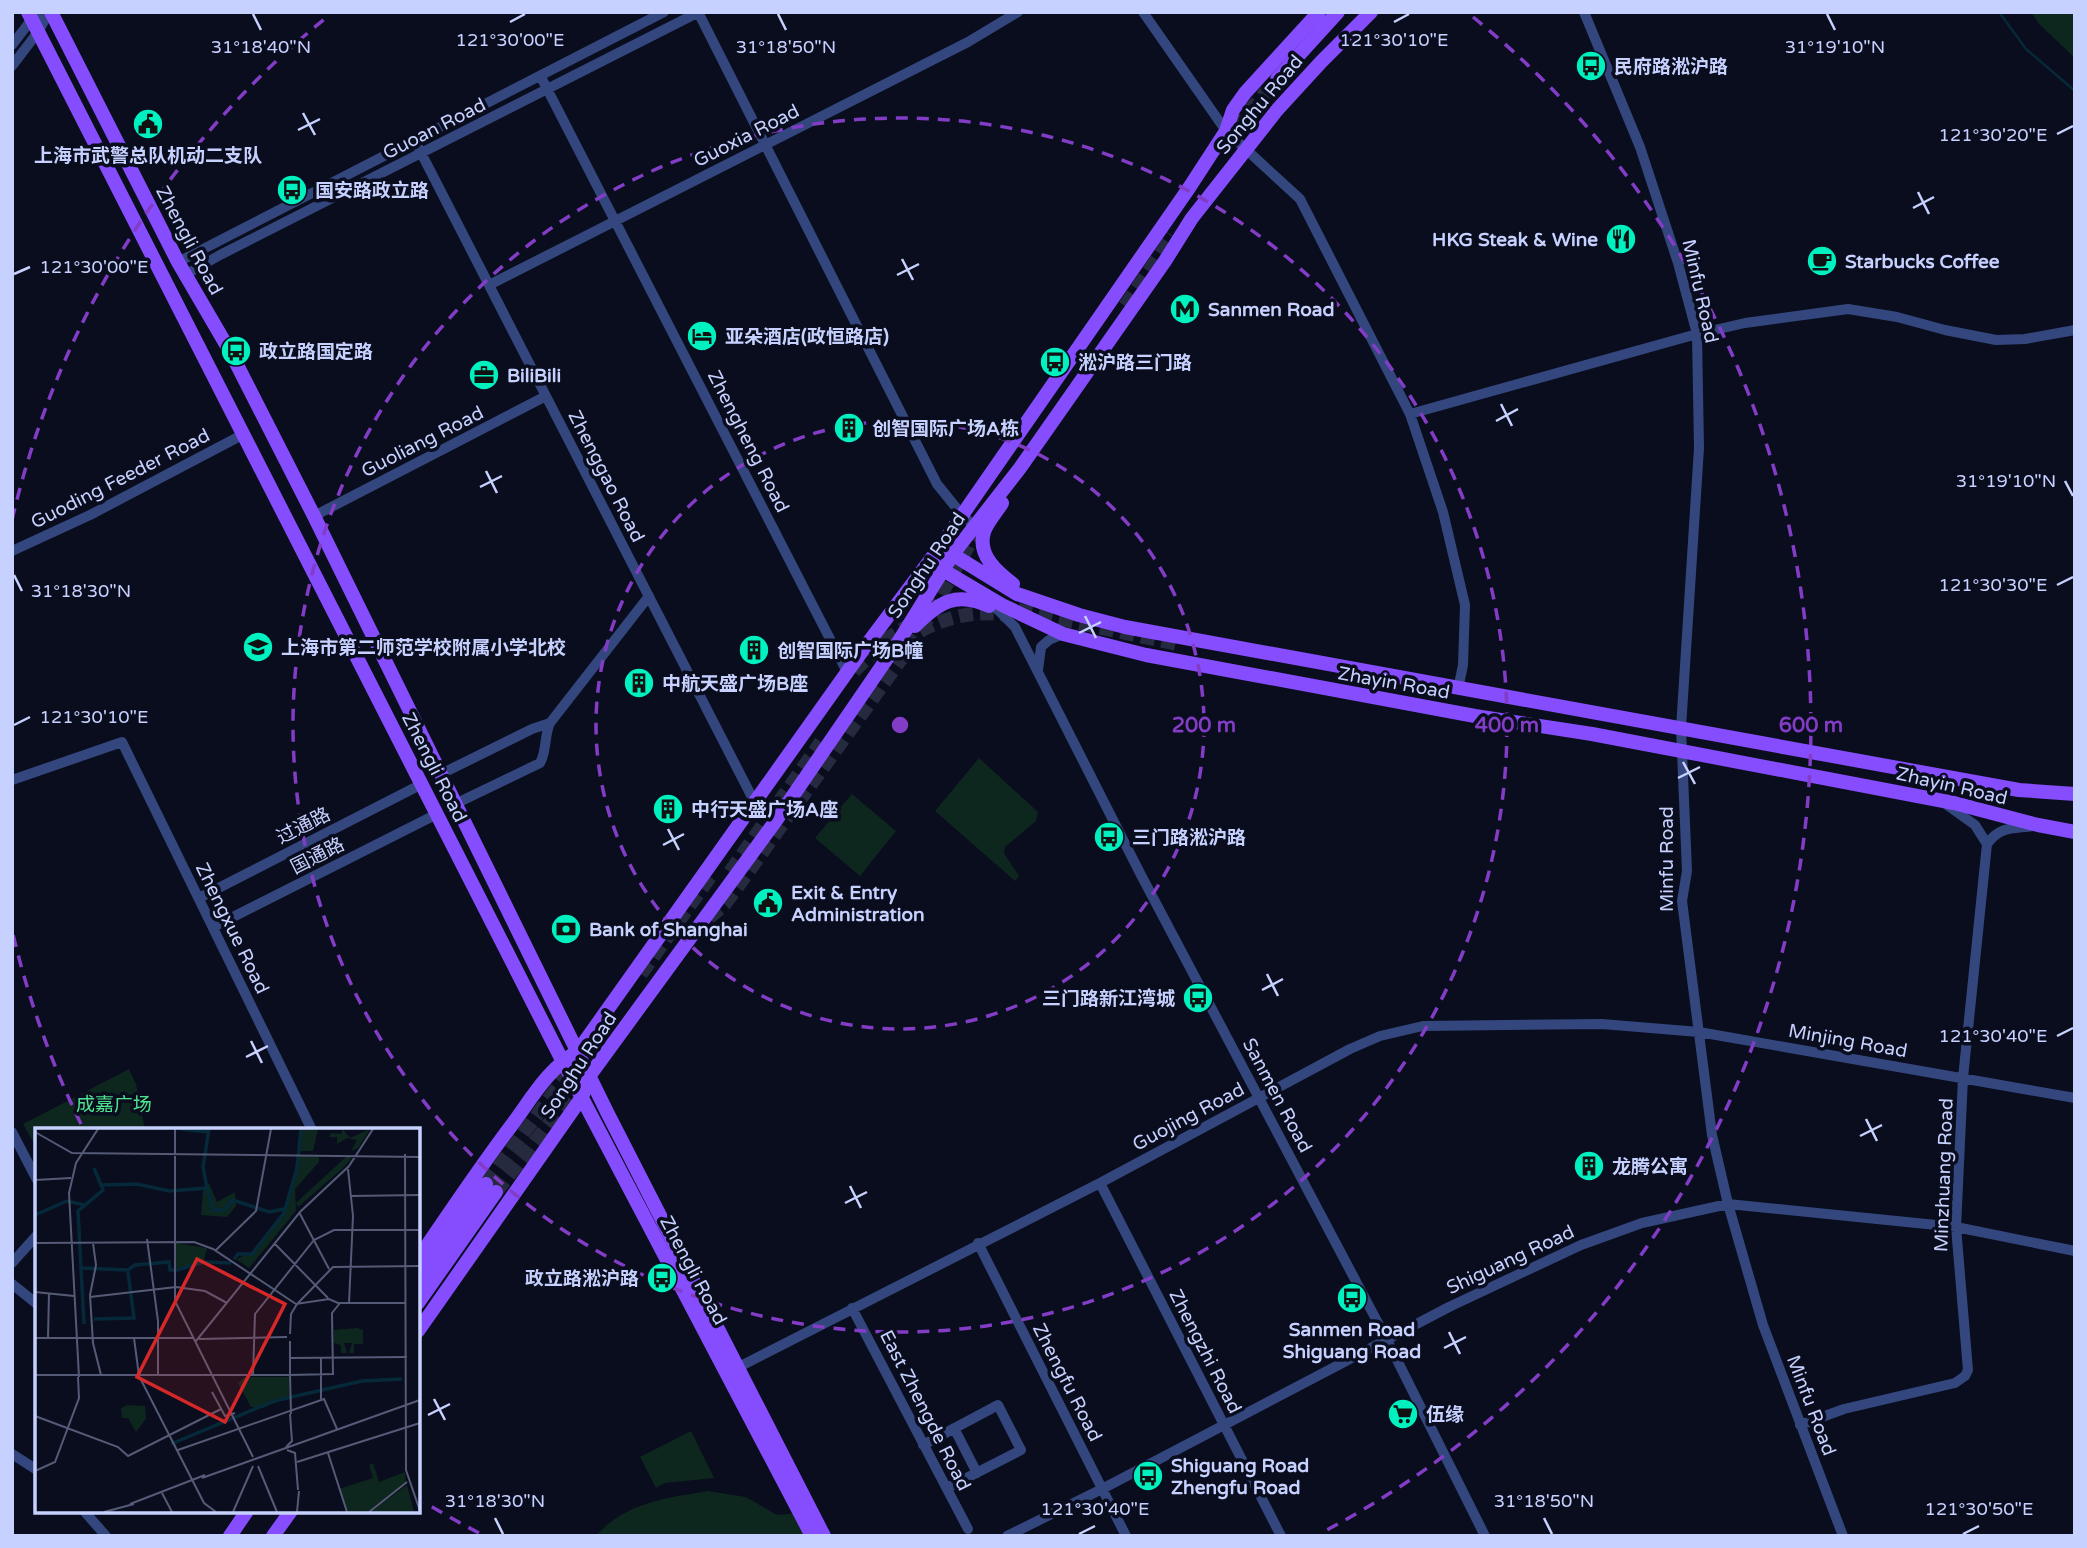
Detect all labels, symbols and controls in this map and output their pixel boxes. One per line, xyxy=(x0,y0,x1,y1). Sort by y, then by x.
text: 121°30'00"E xyxy=(456,29,564,51)
text: 121°30'10"E xyxy=(1340,29,1448,51)
text: 31°18'40"N xyxy=(211,36,311,58)
text: 31°18'50"N xyxy=(736,36,836,58)
text: 31°19'10"N xyxy=(1785,36,1885,58)
bus stop icon: 民府路淞沪路 xyxy=(1574,49,1608,83)
street label: Songhu Road xyxy=(1212,51,1308,159)
place label: 民府路淞沪路 xyxy=(1614,56,1728,78)
street label: Guoan Road xyxy=(379,94,490,164)
street label: Guoxia Road xyxy=(690,100,803,172)
public building icon: 上海市武警总队机动二支队 xyxy=(131,107,165,141)
text: 121°30'20"E xyxy=(1939,124,2047,146)
place label: 上海市武警总队机动二支队 xyxy=(34,145,262,167)
bus stop icon: 国安路政立路 xyxy=(275,173,309,207)
place label: 国安路政立路 xyxy=(315,180,429,202)
street label: Zhengli Road xyxy=(151,182,227,299)
restaurant icon: HKG Steak & Wine xyxy=(1604,222,1638,256)
place label: HKG Steak & Wine xyxy=(1432,229,1598,251)
street label: Minfu Road xyxy=(1677,237,1723,345)
cafe icon: Starbucks Coffee xyxy=(1805,244,1839,278)
place label: Starbucks Coffee xyxy=(1845,251,2000,273)
text: 121°30'00"E xyxy=(40,256,148,278)
metro station icon: Sanmen Road xyxy=(1168,292,1202,326)
place label: Sanmen Road xyxy=(1208,299,1334,321)
hotel icon: 亚朵酒店(政恒路店) xyxy=(685,319,719,353)
place label: 亚朵酒店(政恒路店) xyxy=(725,326,889,348)
bus stop icon: 政立路国定路 xyxy=(219,334,253,368)
place label: 政立路国定路 xyxy=(259,341,373,363)
bus stop icon: 淞沪路三门路 xyxy=(1038,345,1072,379)
place label: 淞沪路三门路 xyxy=(1078,352,1192,374)
office icon: BiliBili xyxy=(467,358,501,392)
place label: BiliBili xyxy=(507,365,561,387)
street label: Zhengheng Road xyxy=(703,367,793,516)
street label: Guoliang Road xyxy=(358,402,487,482)
street label: Zhenggao Road xyxy=(563,407,649,546)
building icon: 创智国际广场A栋 xyxy=(832,411,866,445)
place label: 创智国际广场A栋 xyxy=(872,418,1019,440)
street label: Guoding Feeder Road xyxy=(27,424,214,534)
text: 31°19'10"N xyxy=(1956,470,2056,492)
street label: Songhu Road xyxy=(883,509,970,623)
text: 121°30'30"E xyxy=(1939,574,2047,596)
text: 31°18'30"N xyxy=(31,580,131,602)
school or university icon: 上海市第二师范学校附属小学北校 xyxy=(241,630,275,664)
building icon: 创智国际广场B幢 xyxy=(737,633,771,667)
place label: 上海市第二师范学校附属小学北校 xyxy=(281,637,566,659)
place label: 创智国际广场B幢 xyxy=(777,640,923,662)
street label: Zhayin Road xyxy=(1336,662,1452,704)
building icon: 中航天盛广场B座 xyxy=(622,666,656,700)
place label: 中航天盛广场B座 xyxy=(662,673,808,695)
text: 121°30'10"E xyxy=(40,706,148,728)
street label: Zhengli Road xyxy=(397,709,471,826)
centre of rings xyxy=(888,713,912,737)
text: 200 m xyxy=(1172,713,1236,738)
text: 400 m xyxy=(1475,713,1539,738)
text: 600 m xyxy=(1779,713,1843,738)
street label: Zhayin Road xyxy=(1894,763,2009,809)
building icon: 中行天盛广场A座 xyxy=(651,792,685,826)
place label: 中行天盛广场A座 xyxy=(691,799,838,821)
street label: 过通路 xyxy=(273,803,334,849)
street label: Minfu Road xyxy=(1656,806,1678,912)
bus stop icon: 三门路淞沪路 xyxy=(1092,820,1126,854)
place label: 三门路淞沪路 xyxy=(1132,827,1246,849)
street label: 国通路 xyxy=(287,833,348,879)
street label: Zhengxue Road xyxy=(191,859,273,998)
place label: Exit & Entry Administration xyxy=(791,882,925,926)
public building icon: Exit & Entry Administration xyxy=(751,886,785,920)
bank icon: Bank of Shanghai xyxy=(549,912,583,946)
place label: Bank of Shanghai xyxy=(589,919,748,942)
bus stop icon: 三门路新江湾城 xyxy=(1181,981,1215,1015)
place label: 三门路新江湾城 xyxy=(1042,988,1175,1010)
street label: Songhu Road xyxy=(536,1008,621,1123)
street label: Minjing Road xyxy=(1787,1020,1909,1062)
text: 121°30'40"E xyxy=(1939,1025,2047,1047)
street label: Sanmen Road xyxy=(1238,1034,1317,1156)
street label: Guojing Road xyxy=(1129,1078,1248,1156)
park label: 成嘉广场 xyxy=(76,1094,152,1116)
street label: Minzhuang Road xyxy=(1930,1098,1958,1252)
inset map xyxy=(35,1128,420,1513)
building icon: 龙腾公寓 xyxy=(1572,1149,1606,1183)
place label: 龙腾公寓 xyxy=(1612,1156,1688,1178)
street label: Zhengli Road xyxy=(655,1212,731,1329)
street label: Shiguang Road xyxy=(1443,1221,1578,1299)
bus stop icon: 政立路淞沪路 xyxy=(645,1261,679,1295)
place label: 政立路淞沪路 xyxy=(525,1268,639,1290)
bus stop icon: Sanmen Road Shiguang Road xyxy=(1335,1281,1369,1315)
street label: Zhengzhi Road xyxy=(1164,1286,1246,1417)
place label: Sanmen Road Shiguang Road xyxy=(1283,1319,1421,1364)
street label: Zhengfu Road xyxy=(1028,1320,1106,1445)
street label: East Zhengde Road xyxy=(875,1326,975,1494)
street label: Minfu Road xyxy=(1782,1352,1840,1459)
supermarket icon: 伍缘 xyxy=(1386,1397,1420,1431)
place label: 伍缘 xyxy=(1426,1404,1464,1426)
place label: Shiguang Road Zhengfu Road xyxy=(1171,1455,1309,1500)
bus stop icon: Shiguang Road Zhengfu Road xyxy=(1131,1459,1165,1493)
text: 31°18'30"N xyxy=(445,1490,545,1512)
text: 31°18'50"N xyxy=(1494,1490,1594,1512)
text: 121°30'40"E xyxy=(1041,1498,1149,1520)
text: 121°30'50"E xyxy=(1925,1498,2033,1520)

